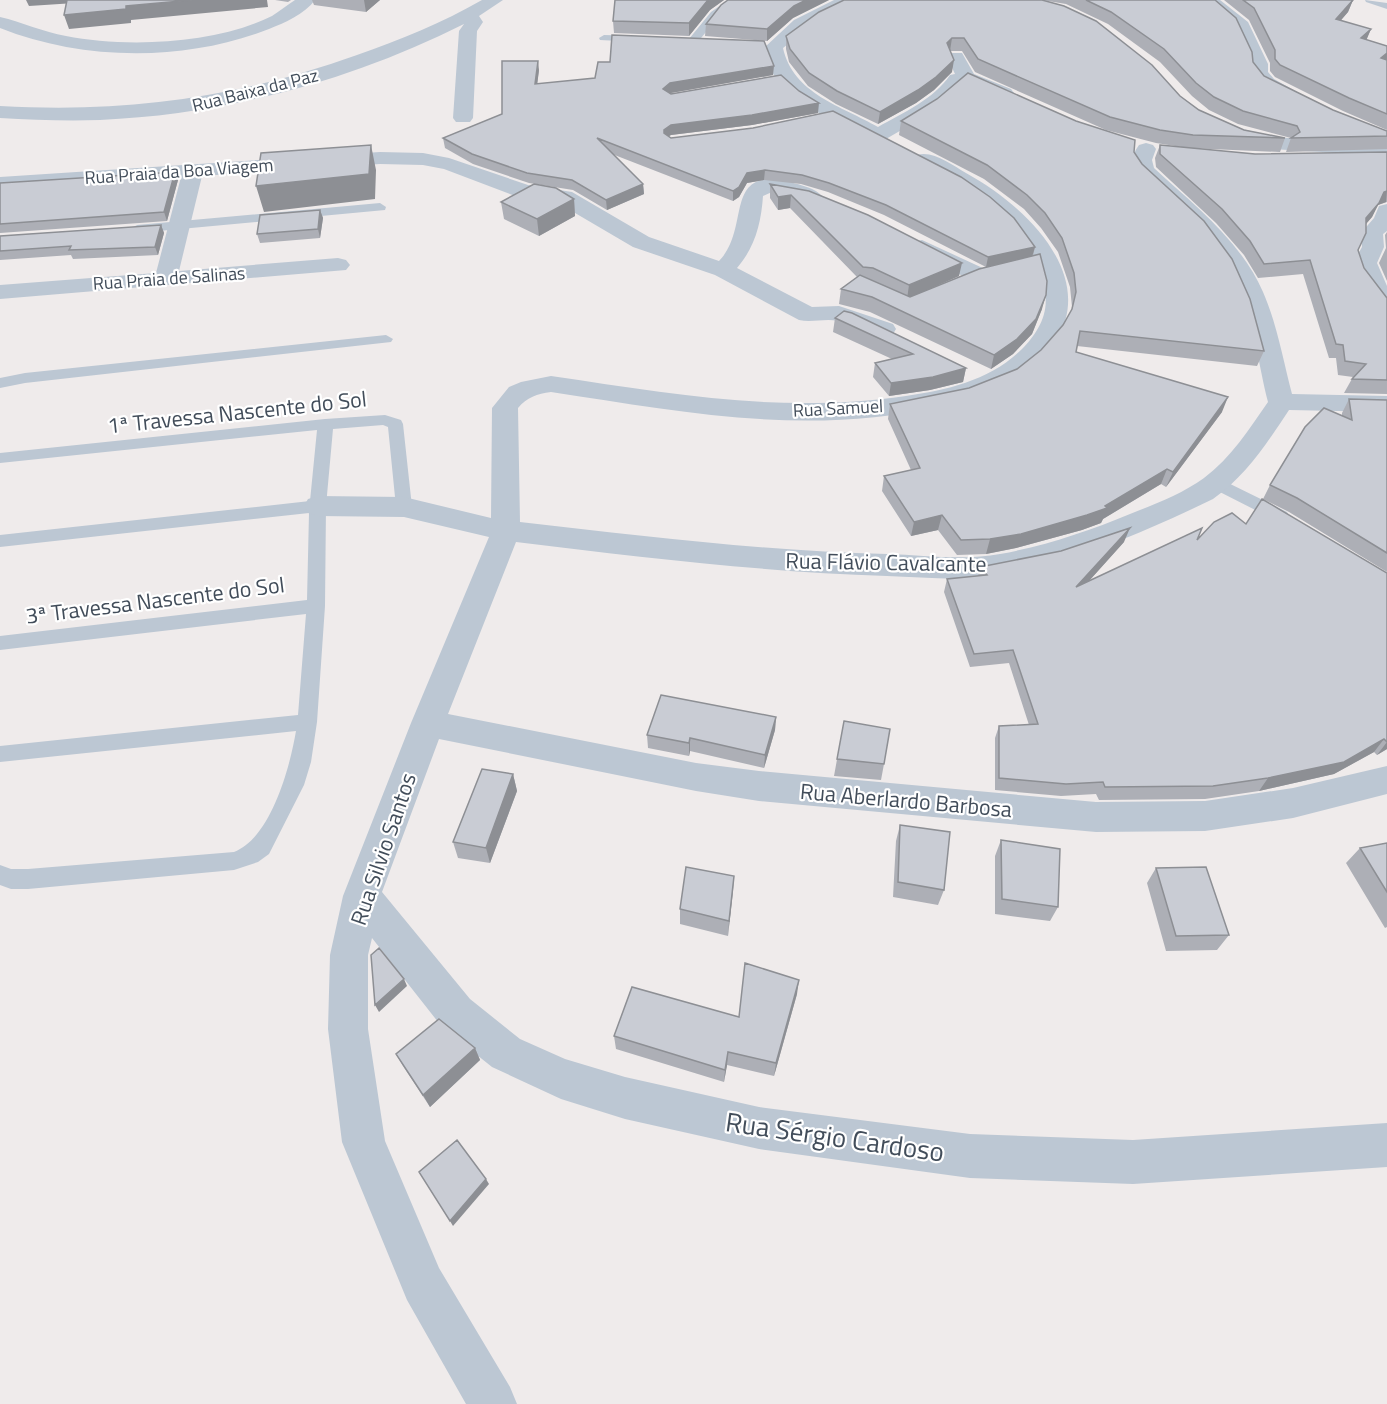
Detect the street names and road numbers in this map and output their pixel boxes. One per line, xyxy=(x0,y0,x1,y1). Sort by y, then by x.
street label: Rua Baixa da Paz xyxy=(189,61,321,119)
street label: Rua Praia da Boa Viagem xyxy=(84,151,274,191)
street label: Rua Praia de Salinas xyxy=(92,259,246,297)
street label: 1ª Travessa Nascente do Sol xyxy=(106,381,368,443)
street label: Rua Samuel xyxy=(792,392,884,424)
street label: Rua Flávio Cavalcante xyxy=(785,543,987,581)
street label: 3ª Travessa Nascente do Sol xyxy=(24,567,286,633)
street label: Rua Silvio Santos xyxy=(341,768,425,930)
street label: Rua Aberlardo Barbosa xyxy=(799,774,1013,826)
street label: Rua Sérgio Cardoso xyxy=(723,1100,947,1172)

